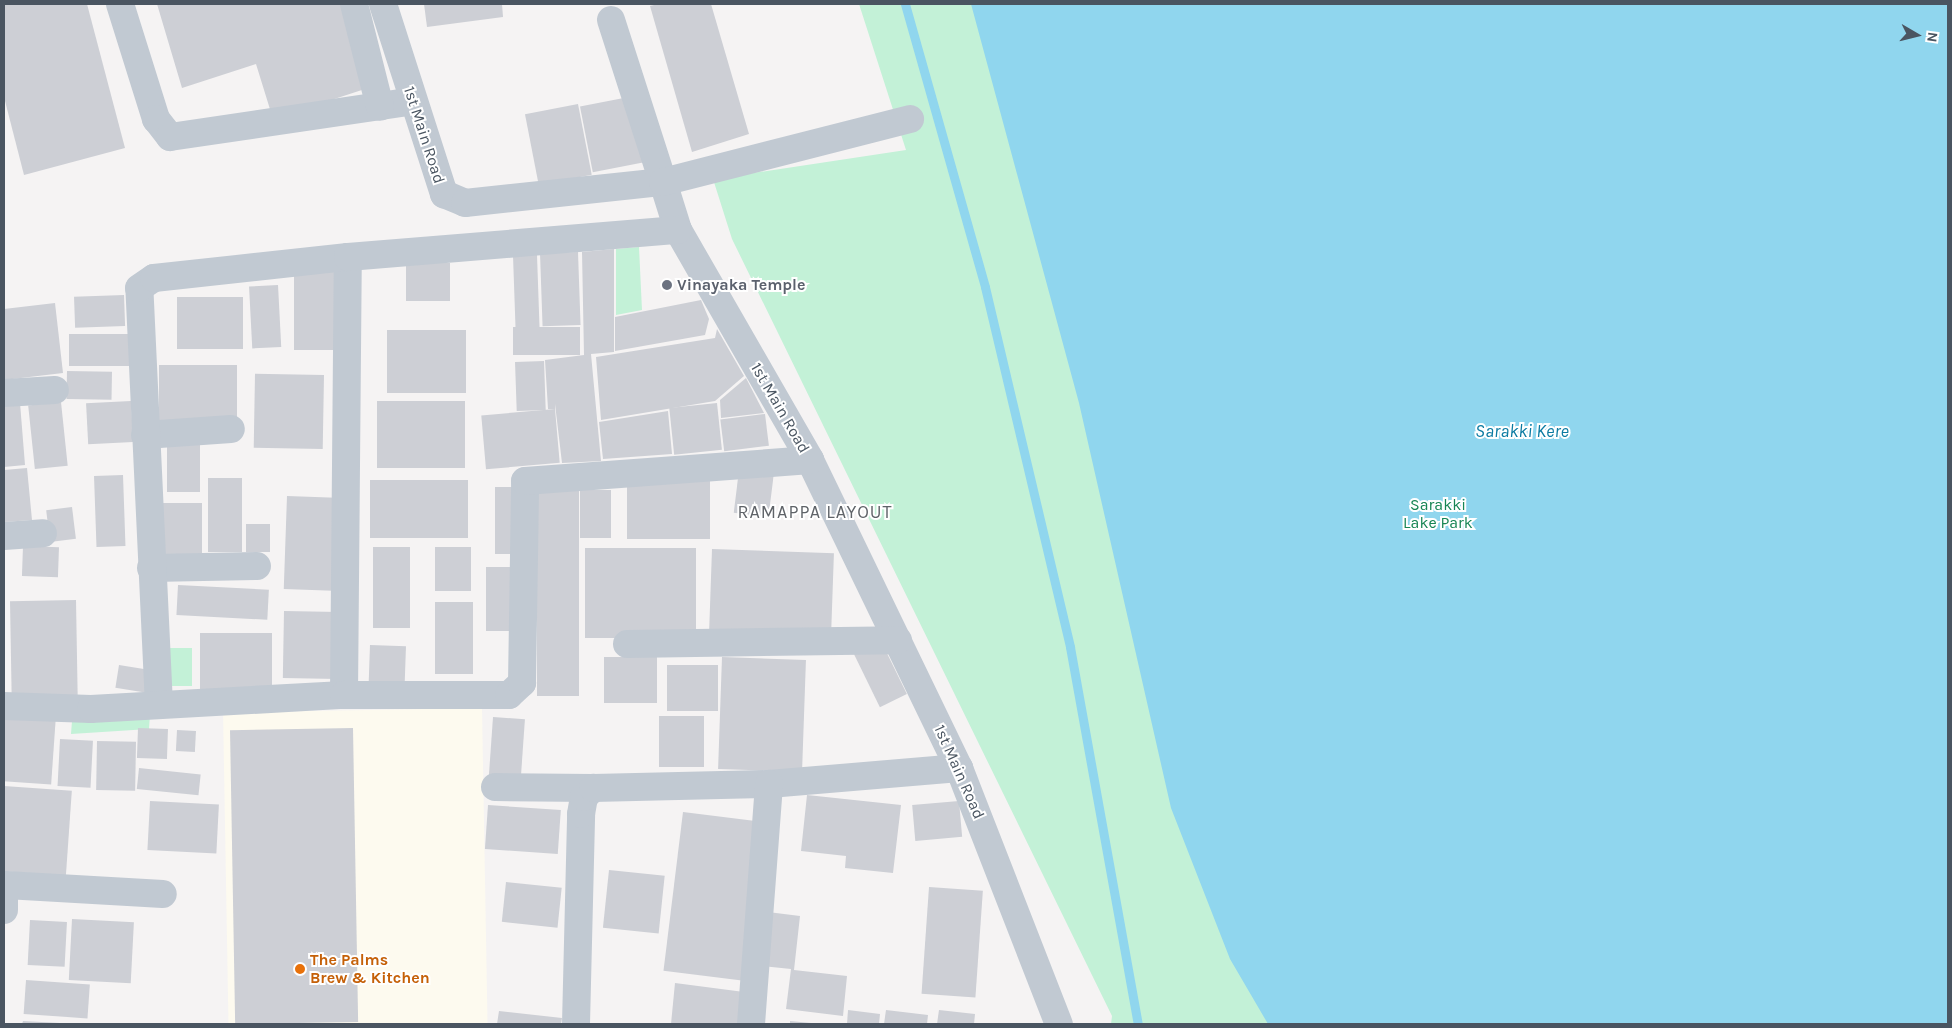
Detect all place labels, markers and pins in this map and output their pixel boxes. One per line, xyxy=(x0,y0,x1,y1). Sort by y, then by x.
place label: Vinayaka Temple xyxy=(677,275,805,295)
marker: Vinayaka Temple xyxy=(661,279,673,291)
place label: The Palms Brew & Kitchen xyxy=(310,950,430,988)
marker: The Palms Brew & Kitchen xyxy=(294,963,306,975)

